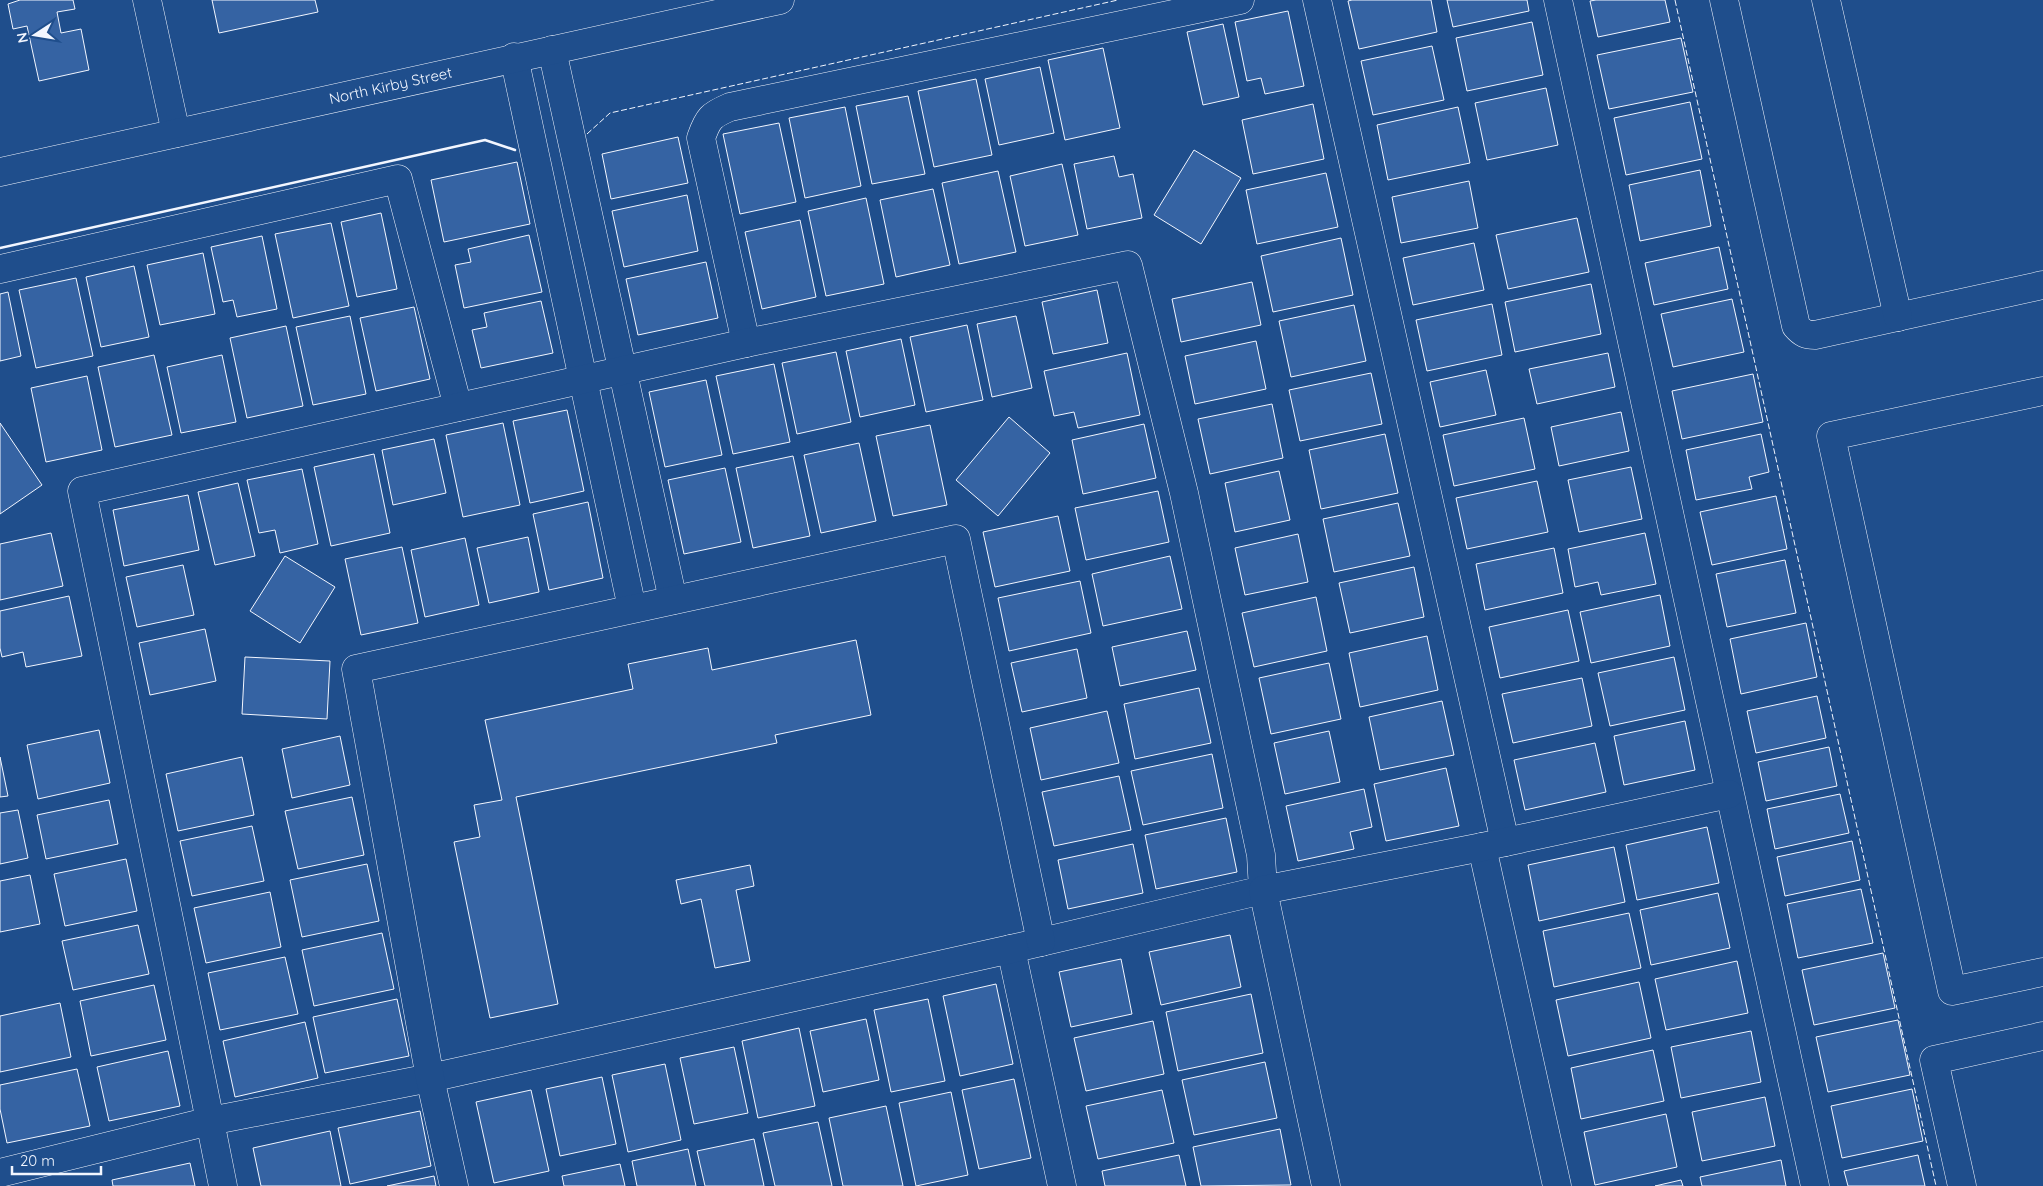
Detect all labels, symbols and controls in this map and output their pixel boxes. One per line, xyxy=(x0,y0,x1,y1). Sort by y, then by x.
north arrow xyxy=(10,10,60,60)
text: N xyxy=(12,31,32,45)
street label: North Kirby Street xyxy=(327,63,454,108)
scale bar xyxy=(12,1144,101,1176)
text: 20 m xyxy=(20,1151,55,1170)

